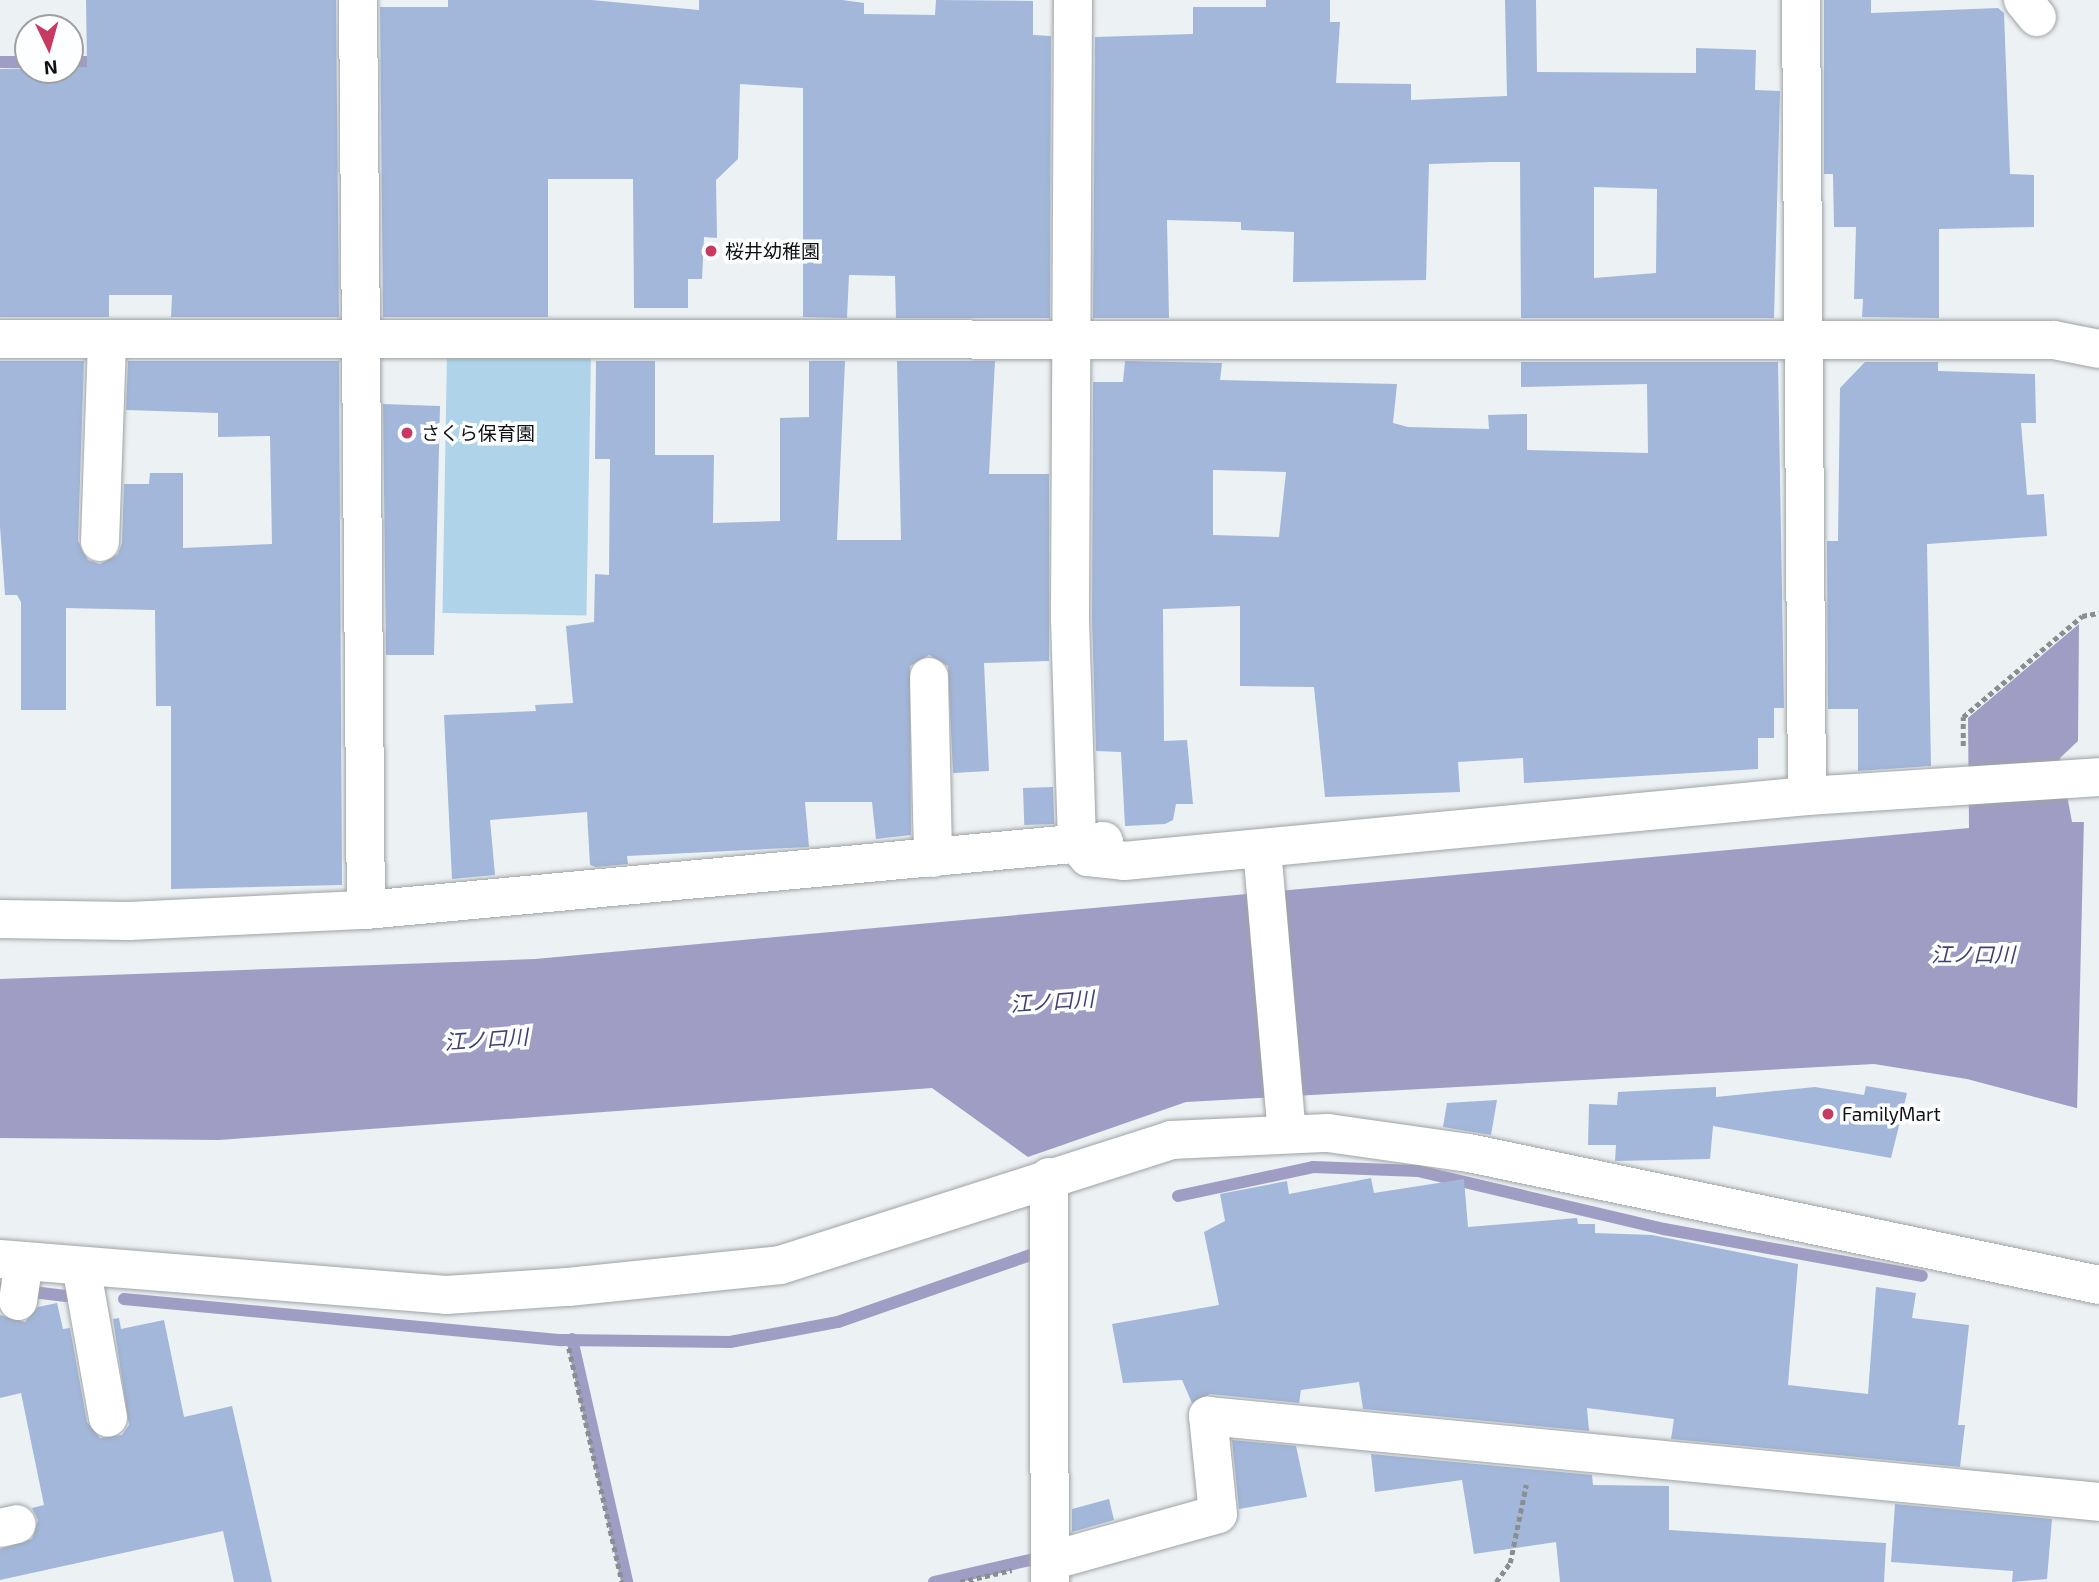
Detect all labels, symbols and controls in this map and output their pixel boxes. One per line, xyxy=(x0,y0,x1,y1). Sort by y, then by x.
north arrow xyxy=(14,14,84,84)
text: N xyxy=(43,56,59,80)
place label: 桜井幼稚園 xyxy=(725,240,820,262)
marker: 桜井幼稚園 xyxy=(703,243,719,259)
place label: さくら保育園 xyxy=(421,422,535,444)
marker: さくら保育園 xyxy=(399,425,415,441)
water label: 江ノ口川 xyxy=(1931,941,2015,967)
water label: 江ノ口川 xyxy=(1009,986,1095,1016)
water label: 江ノ口川 xyxy=(443,1024,529,1054)
place label: FamilyMart xyxy=(1842,1103,1941,1125)
marker: FamilyMart xyxy=(1820,1106,1836,1122)

